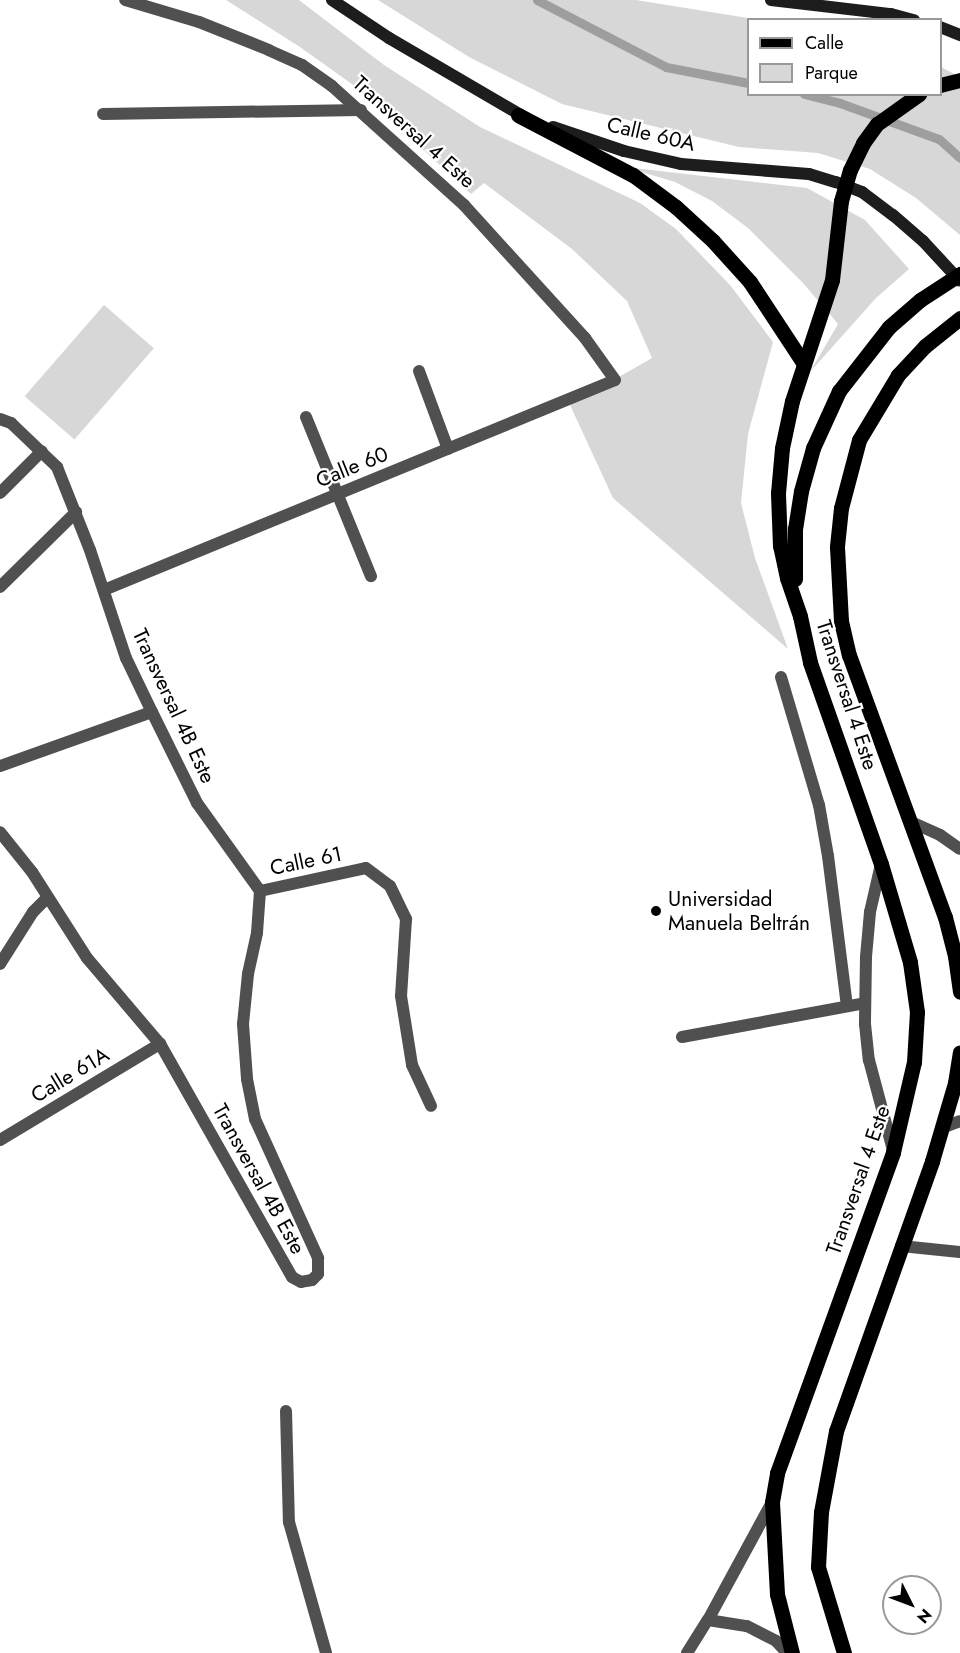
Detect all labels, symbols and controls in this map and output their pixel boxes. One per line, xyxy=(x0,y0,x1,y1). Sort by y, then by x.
legend xyxy=(747,18,942,96)
text: Calle xyxy=(805,30,844,56)
text: Parque xyxy=(805,60,858,86)
street label: Transversal 4 Este xyxy=(348,71,480,193)
street label: Calle 60A xyxy=(604,112,698,156)
street label: Calle 60 xyxy=(312,441,392,493)
street label: Transversal 4 Este xyxy=(811,617,883,773)
street label: Transversal 4B Este xyxy=(127,625,221,787)
street label: Calle 61 xyxy=(268,841,344,881)
place label: Universidad Manuela Beltrán xyxy=(668,886,810,936)
marker: Universidad Manuela Beltrán xyxy=(649,904,663,918)
street label: Calle 61A xyxy=(26,1042,114,1108)
street label: Transversal 4B Este xyxy=(207,1100,311,1258)
street label: Transversal 4 Este xyxy=(821,1102,895,1258)
north arrow xyxy=(882,1575,942,1635)
text: N xyxy=(911,1604,937,1628)

